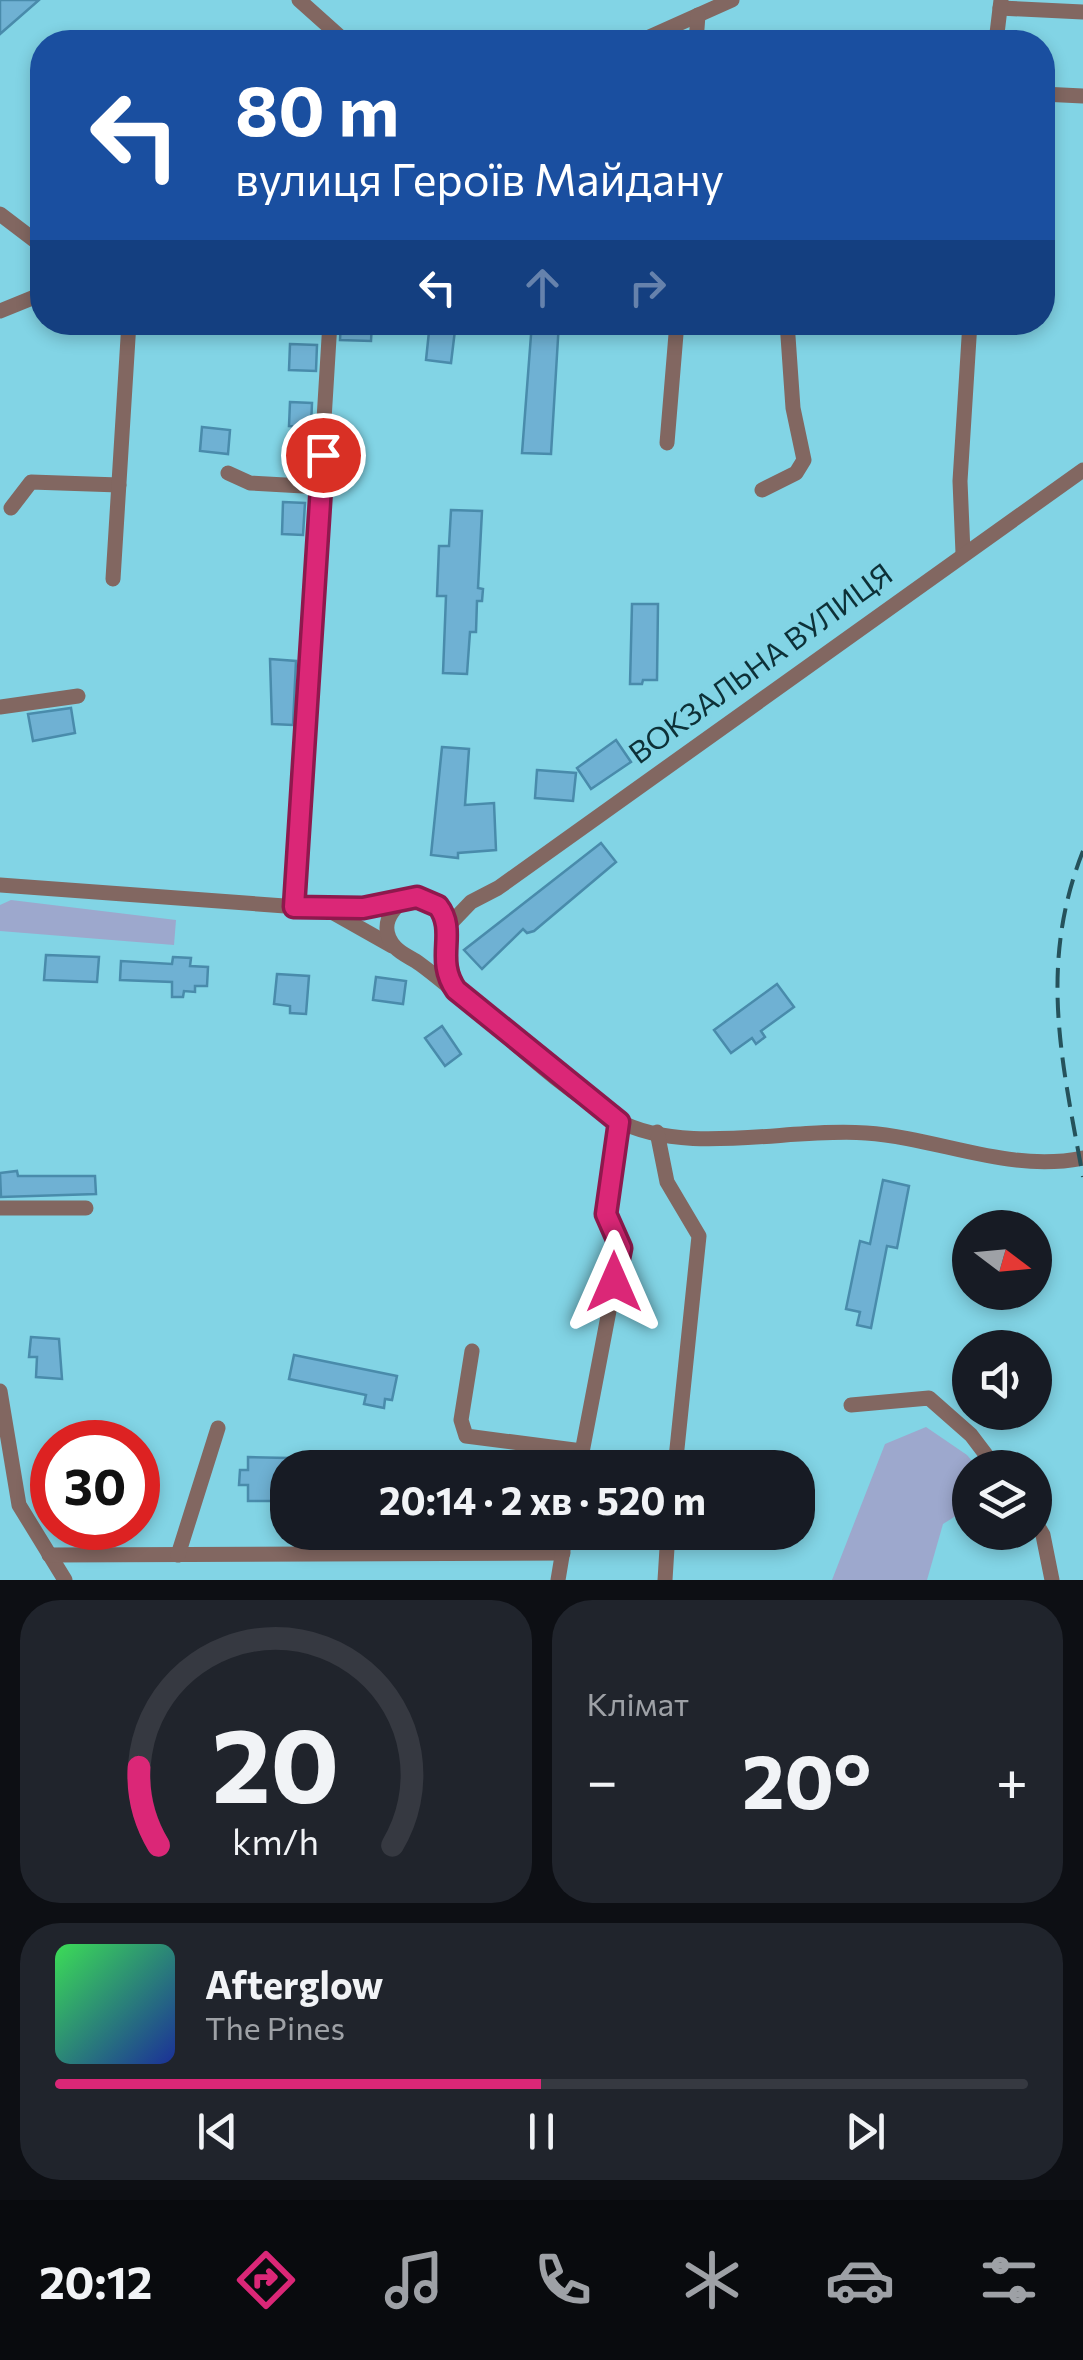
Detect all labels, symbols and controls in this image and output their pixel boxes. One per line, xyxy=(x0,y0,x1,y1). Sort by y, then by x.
text: 80 m xyxy=(235,65,399,150)
icon: left xyxy=(70,70,200,200)
text: вулиця Героїв Майдану xyxy=(235,150,724,205)
icon: left xyxy=(410,260,465,315)
icon: ahead xyxy=(515,260,570,315)
icon: right xyxy=(620,260,675,315)
pin xyxy=(281,413,366,498)
icon: arrive xyxy=(296,428,351,483)
street label: ВОКЗАЛЬНА ВУЛИЦЯ xyxy=(621,554,899,770)
north arrow xyxy=(952,1210,1052,1310)
map controls xyxy=(952,1210,1052,1550)
position arrow xyxy=(562,1230,666,1334)
button: sound xyxy=(952,1330,1052,1430)
speed limit sign: 30 xyxy=(30,1420,160,1550)
button: layers xyxy=(952,1450,1052,1550)
text: 20:14 · 2 хв · 520 m xyxy=(379,1476,706,1523)
text: Клімат xyxy=(587,1683,689,1723)
text: 20 xyxy=(212,1697,340,1824)
text: 20° xyxy=(742,1733,871,1824)
text: − xyxy=(587,1745,618,1812)
text: + xyxy=(996,1745,1028,1812)
text: km/h xyxy=(232,1819,319,1862)
text: Afterglow xyxy=(205,1960,383,2007)
text: The Pines xyxy=(205,2007,345,2047)
icon: previous xyxy=(190,2104,245,2159)
icon: pause xyxy=(514,2104,569,2159)
icon: next xyxy=(838,2104,893,2159)
icon: directions xyxy=(231,2245,301,2315)
icon: music xyxy=(379,2245,449,2315)
icon: phone xyxy=(528,2245,598,2315)
icon: climate xyxy=(677,2245,747,2315)
icon: car xyxy=(825,2245,895,2315)
icon: filters xyxy=(974,2245,1044,2315)
text: 20:12 xyxy=(39,2253,152,2308)

